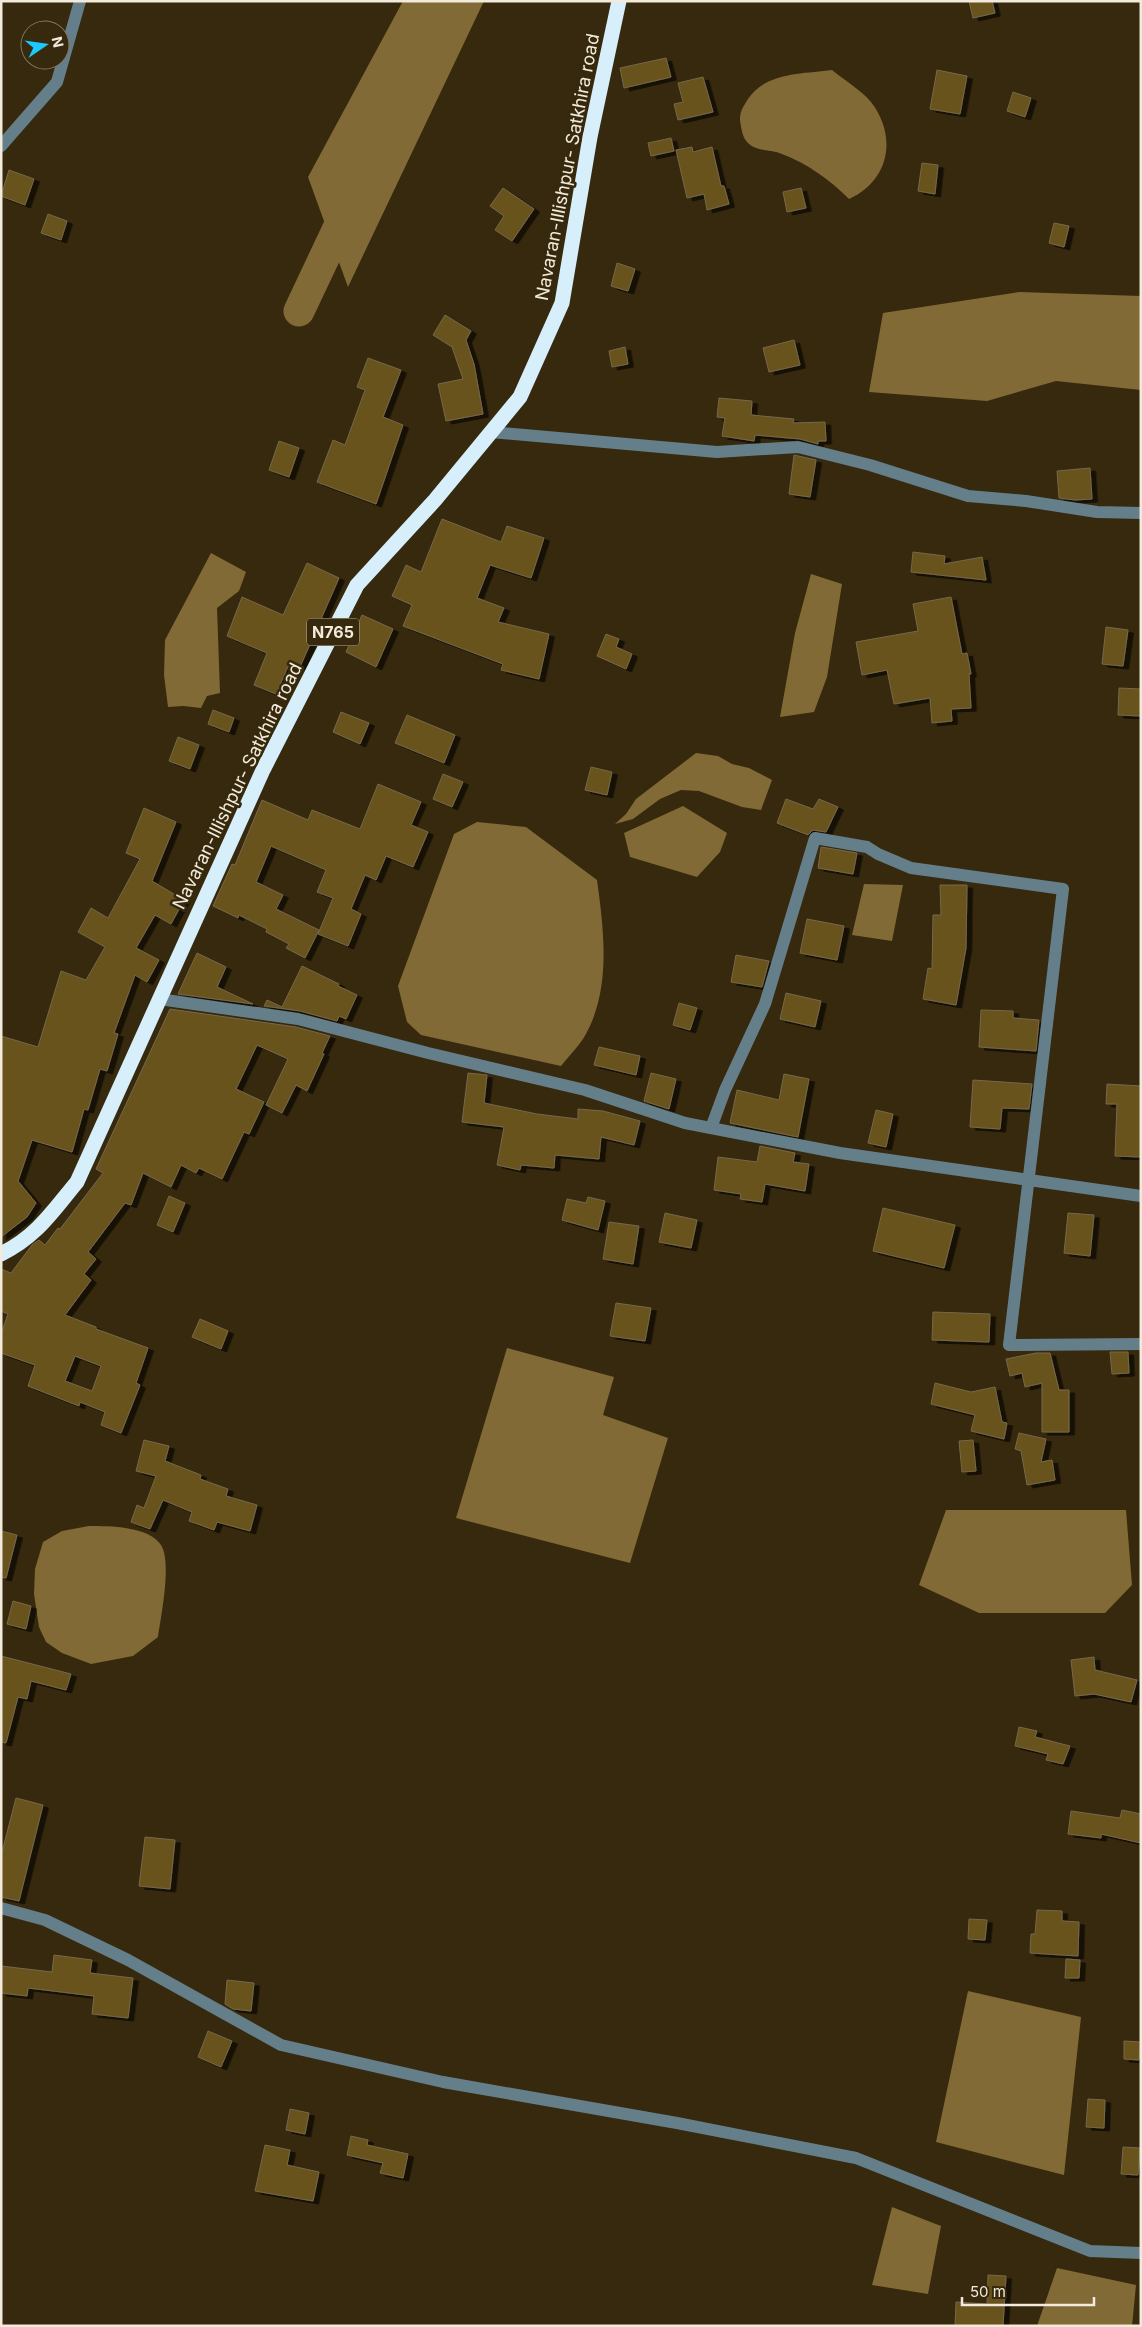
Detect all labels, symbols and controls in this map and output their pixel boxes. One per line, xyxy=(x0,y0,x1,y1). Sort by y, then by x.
north arrow xyxy=(20,20,70,70)
street label: Navaran-Illishpur- Satkhira road xyxy=(531,32,603,302)
text: N xyxy=(49,35,68,49)
road number: N765 xyxy=(307,618,359,646)
street label: Navaran-Illishpur- Satkhira road xyxy=(168,659,306,913)
scale bar xyxy=(962,2274,1094,2306)
text: 50 m xyxy=(970,2282,1006,2301)

